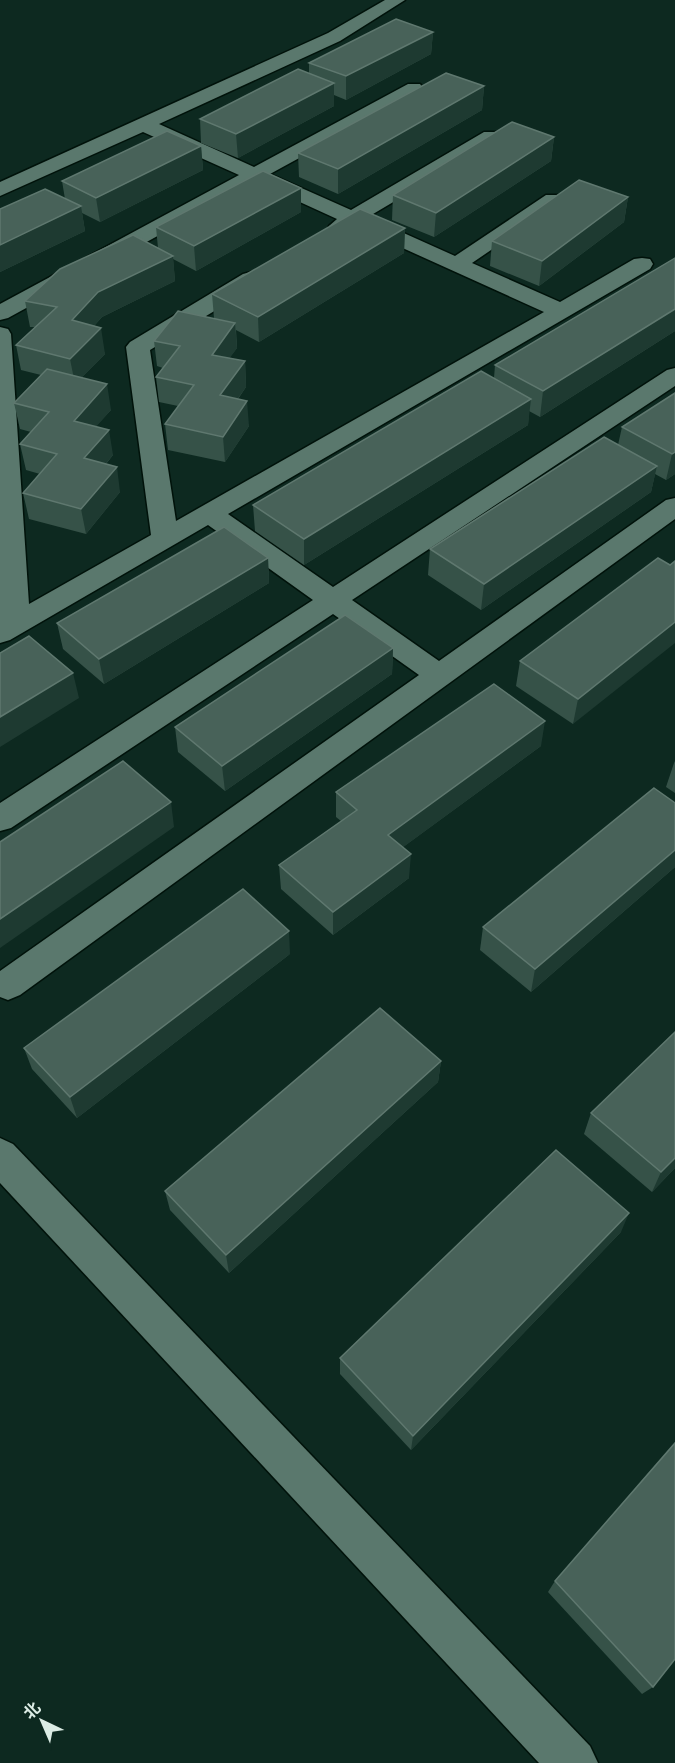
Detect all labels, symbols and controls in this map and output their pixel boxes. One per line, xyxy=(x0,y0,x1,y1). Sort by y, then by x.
north arrow xyxy=(12,1691,72,1751)
text: 北 xyxy=(20,1699,45,1724)

